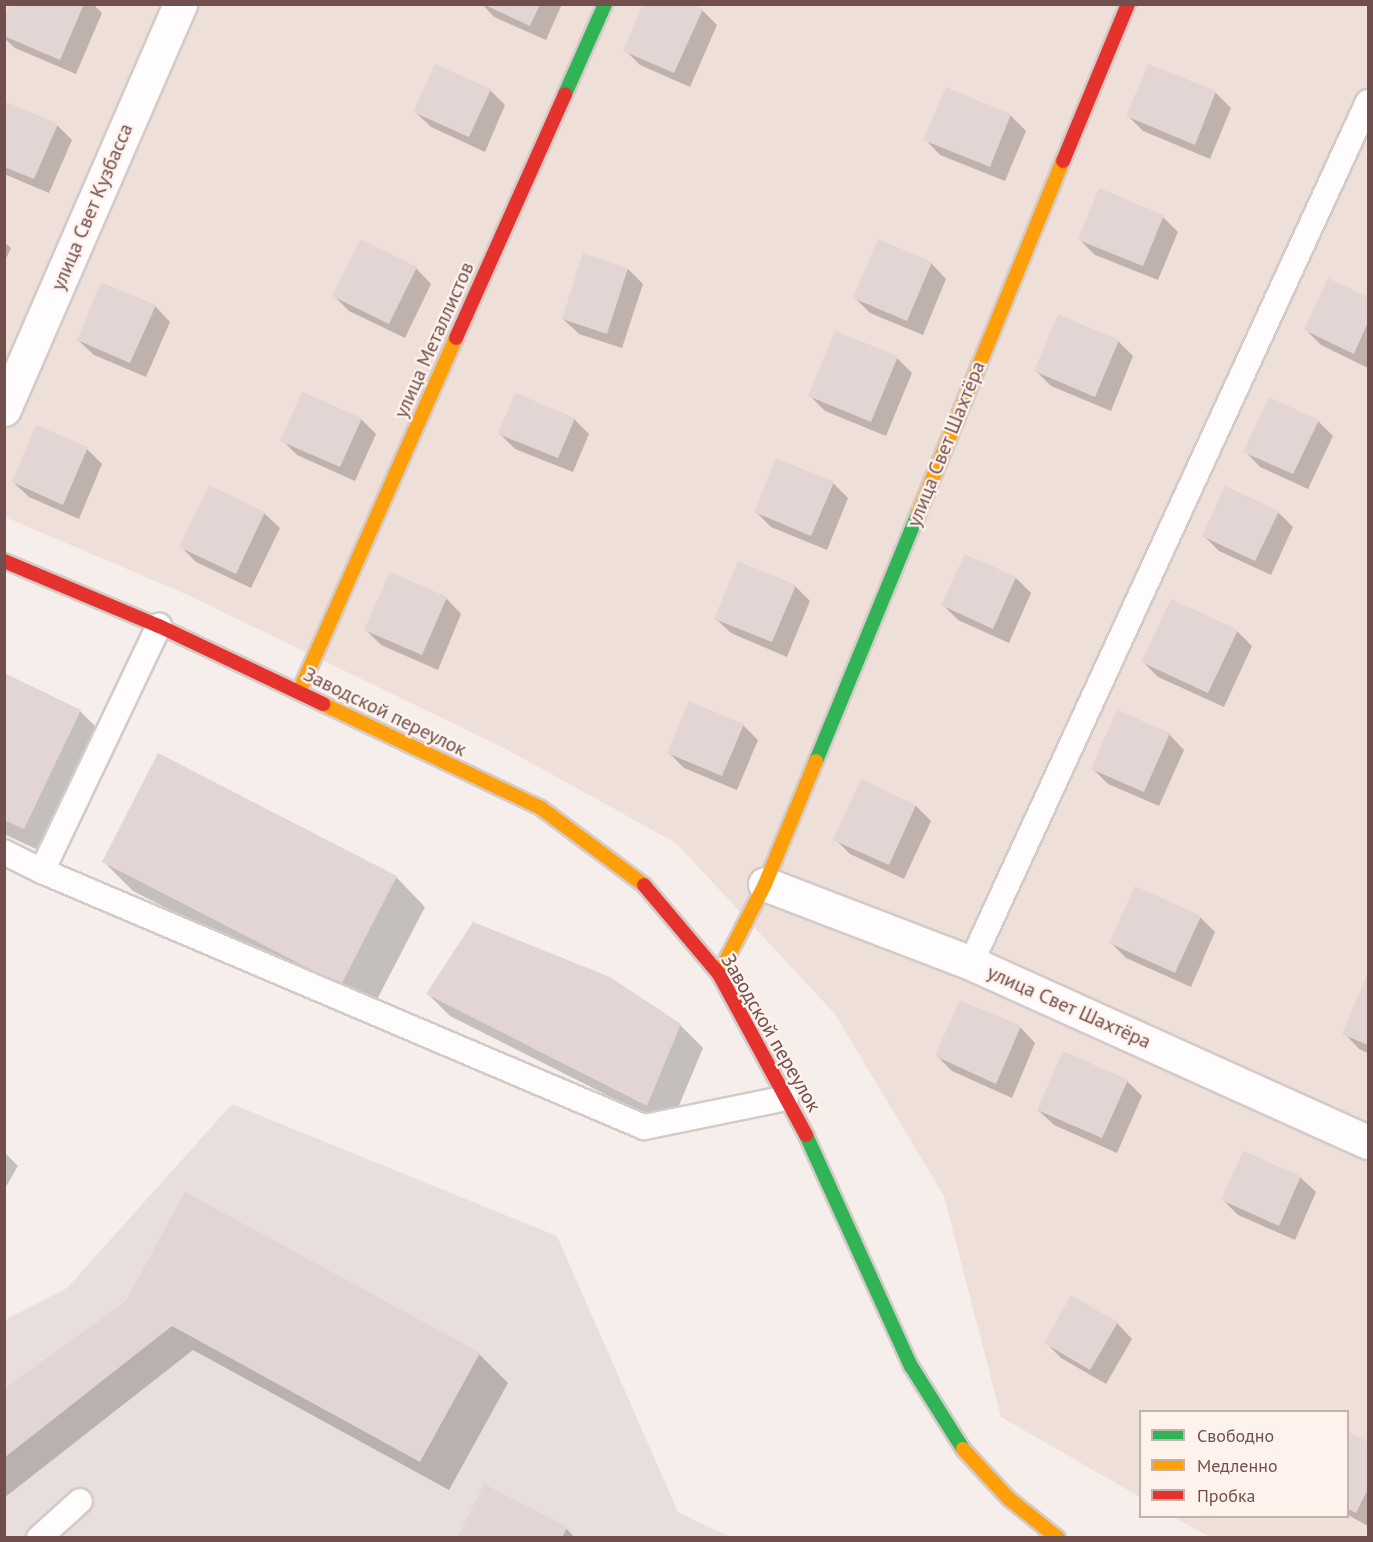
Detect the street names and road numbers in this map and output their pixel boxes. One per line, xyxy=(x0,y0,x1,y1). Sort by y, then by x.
street label: улица Свет Кузбасса xyxy=(46,120,138,294)
street label: улица Металлистов xyxy=(389,258,479,422)
street label: улица Свет Шахтёра xyxy=(902,357,990,531)
street label: Заводской переулок xyxy=(300,662,470,762)
street label: Заводской переулок xyxy=(716,950,826,1116)
street label: улица Свет Шахтёра xyxy=(983,960,1155,1054)

